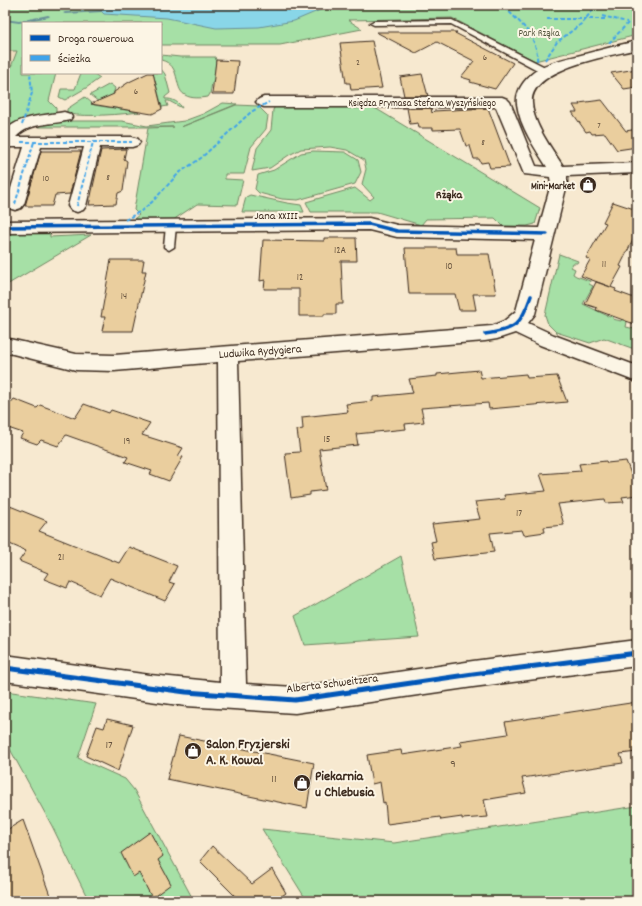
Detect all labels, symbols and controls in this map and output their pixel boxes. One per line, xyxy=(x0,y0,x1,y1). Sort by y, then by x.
legend xyxy=(22,22,162,74)
park label: Park Rżąka xyxy=(518,27,560,41)
text: Droga rowerowa xyxy=(58,31,134,48)
text: Ścieżka xyxy=(58,51,91,68)
house number: 6 xyxy=(483,52,487,65)
house number: 2 xyxy=(356,57,360,70)
house number: 6 xyxy=(134,86,138,99)
street label: Księdza Prymasa Stefana Wyszyńskiego xyxy=(348,97,496,111)
house number: 7 xyxy=(597,120,601,133)
house number: 8 xyxy=(481,137,485,150)
house number: 8 xyxy=(106,172,110,185)
house number: 10 xyxy=(43,173,50,186)
shop icon: Mini-Market xyxy=(578,175,598,195)
place label: Mini-Market xyxy=(531,180,575,194)
district label: Rżąka xyxy=(436,187,463,204)
street label: Jana XXIII xyxy=(254,208,298,225)
house number: 12A xyxy=(334,244,347,258)
house number: 11 xyxy=(602,258,606,272)
house number: 10 xyxy=(445,260,453,274)
house number: 12 xyxy=(297,271,303,285)
house number: 14 xyxy=(121,290,127,304)
street label: Ludwika Rydygiera xyxy=(218,341,302,364)
house number: 15 xyxy=(324,433,331,447)
house number: 19 xyxy=(124,435,130,449)
house number: 17 xyxy=(516,507,522,521)
house number: 21 xyxy=(58,551,64,565)
street label: Alberta Schweitzera xyxy=(285,670,379,699)
place label: Salon Fryzjerski A. K. Kowal xyxy=(206,735,290,771)
house number: 17 xyxy=(105,737,113,754)
shop icon: Salon Fryzjerski A. K. Kowal xyxy=(183,741,203,761)
house number: 9 xyxy=(450,756,456,773)
place label: Piekarnia u Chlebusia xyxy=(315,767,376,803)
house number: 11 xyxy=(271,771,277,788)
shop icon: Piekarnia u Chlebusia xyxy=(292,773,312,793)

